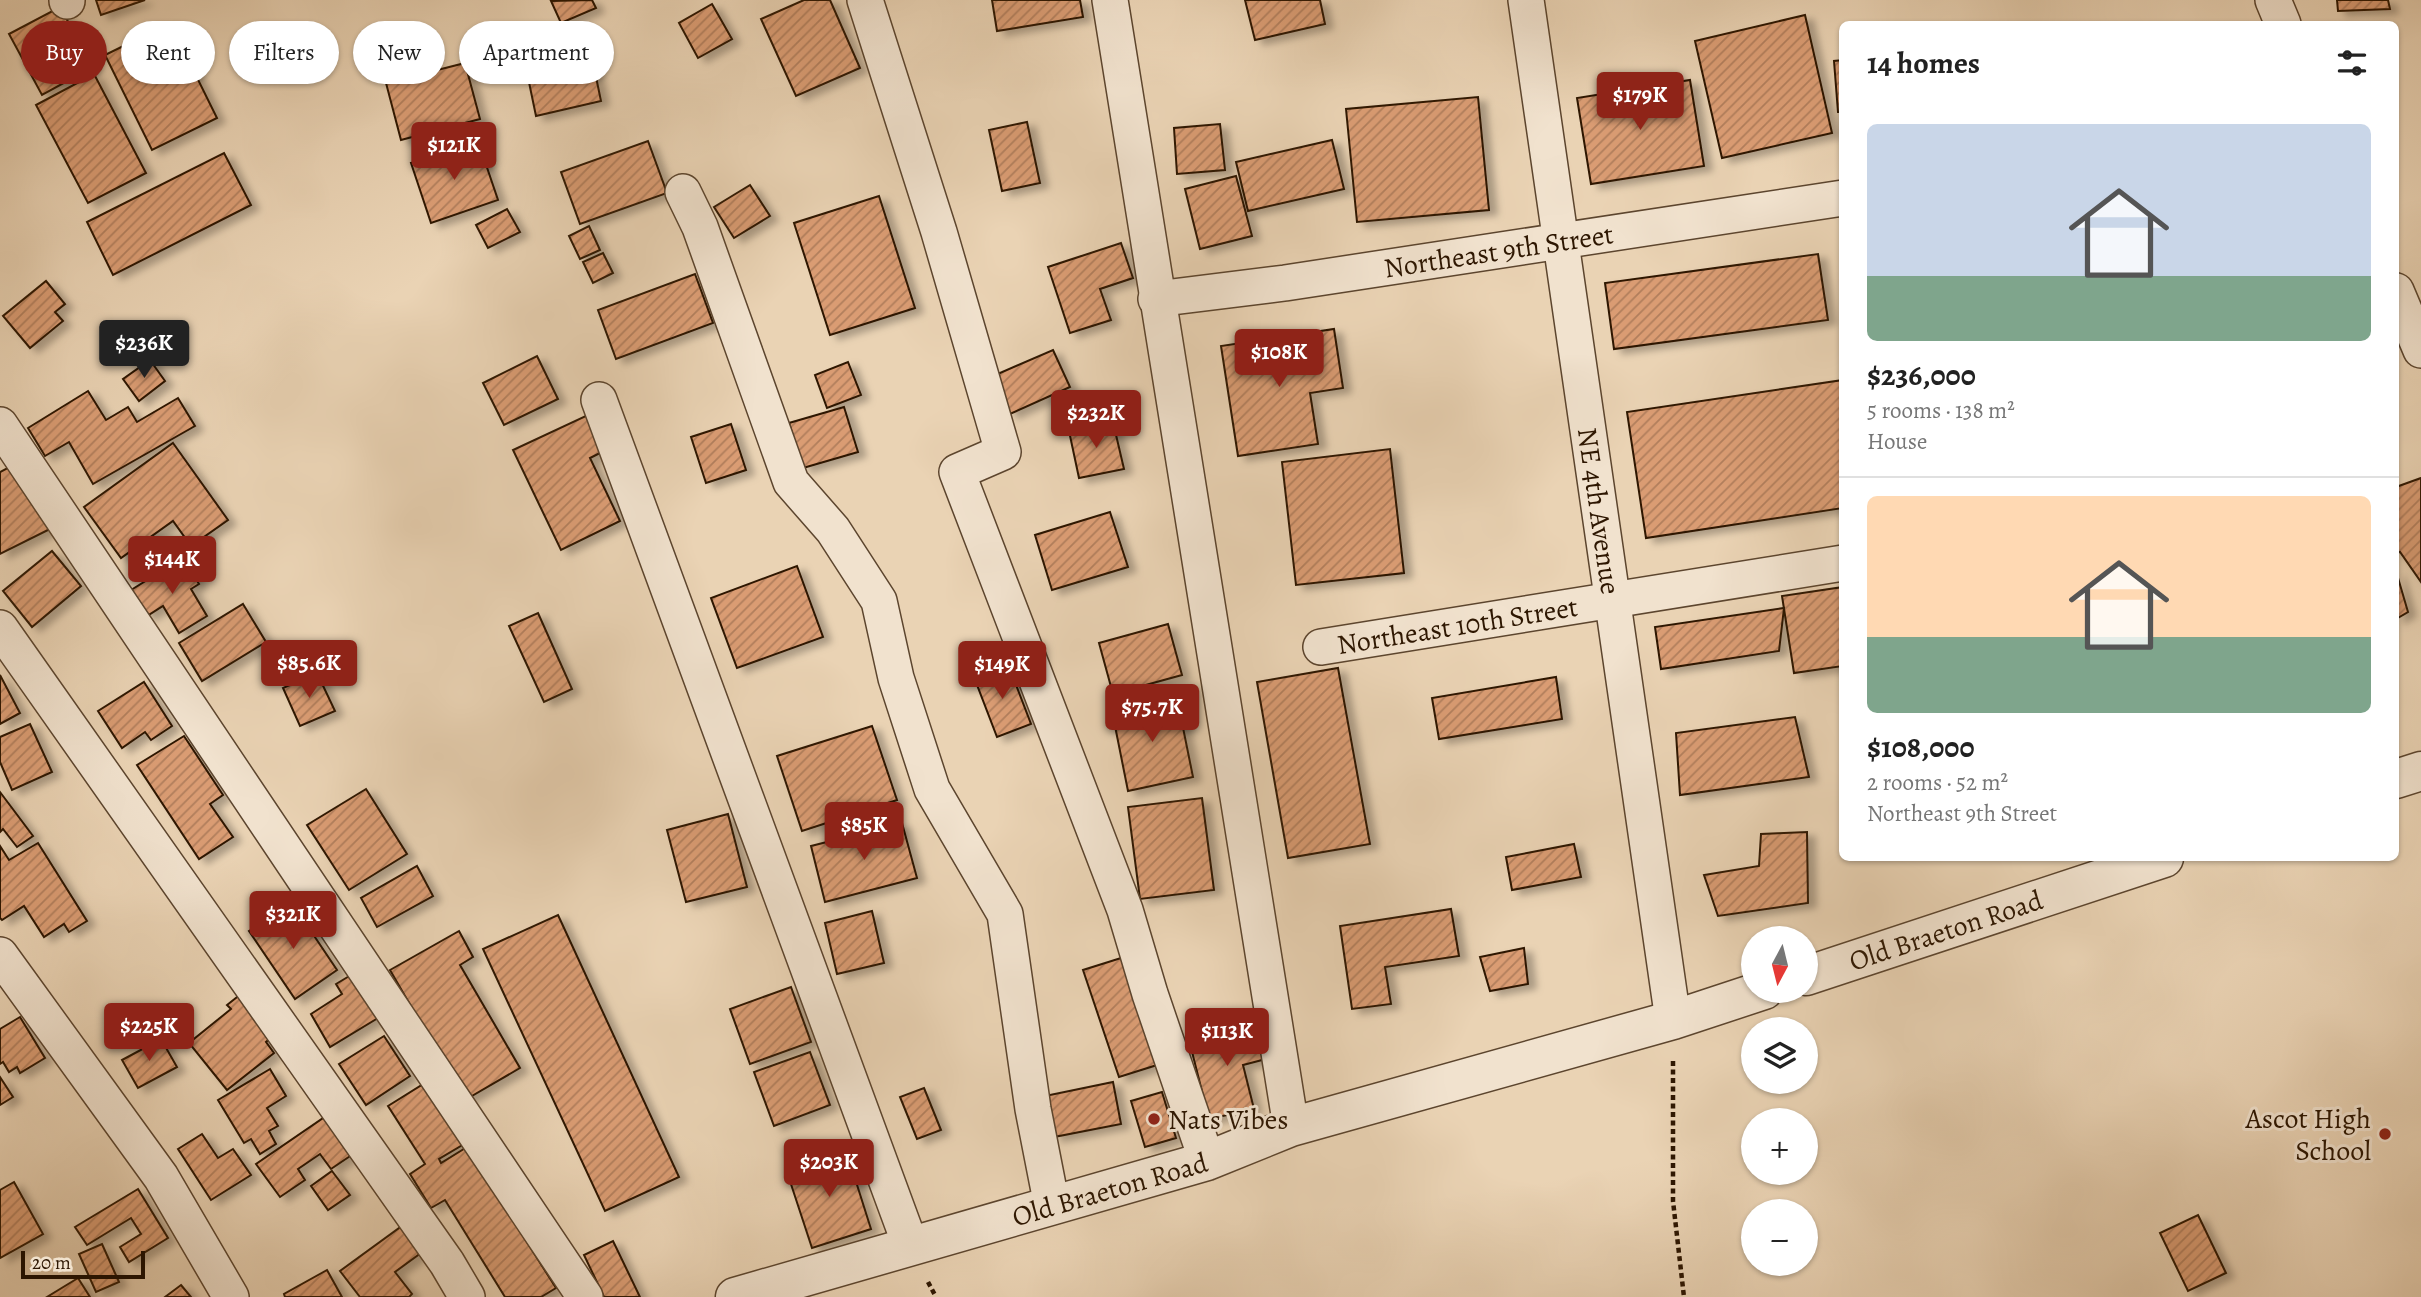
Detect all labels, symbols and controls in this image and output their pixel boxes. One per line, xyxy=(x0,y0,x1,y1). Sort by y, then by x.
chip: Buy xyxy=(21,21,107,84)
chip: Rent xyxy=(121,21,215,84)
chip: Filters xyxy=(229,21,339,84)
chip: New xyxy=(353,21,445,84)
chip: Apartment xyxy=(459,21,614,84)
text: 14 homes xyxy=(1867,43,1980,83)
icon: filters xyxy=(2333,44,2371,82)
pin: $179K xyxy=(1591,72,1689,132)
text: $179K xyxy=(1613,79,1667,110)
pin: $121K xyxy=(405,122,503,182)
text: $121K xyxy=(427,129,481,160)
icon: home xyxy=(2056,170,2182,296)
street label: Northeast 9th Street xyxy=(1381,215,1616,288)
pin: $236K xyxy=(95,320,193,380)
text: $236K xyxy=(115,327,173,358)
pin: $108K xyxy=(1230,330,1328,389)
text: $108K xyxy=(1251,336,1307,367)
text: $236,000 xyxy=(1867,355,1976,395)
pin: $232K xyxy=(1047,391,1145,450)
text: 5 rooms · 138 m² xyxy=(1867,395,2015,426)
text: $232K xyxy=(1067,397,1125,428)
street label: NE 4th Avenue xyxy=(1568,425,1629,597)
text: House xyxy=(1867,426,1927,457)
pin: $144K xyxy=(123,536,221,596)
icon: home xyxy=(2056,542,2182,668)
text: $144K xyxy=(144,543,200,574)
street label: Northeast 10th Street xyxy=(1334,588,1581,664)
pin: $85.6K xyxy=(252,640,366,700)
pin: $149K xyxy=(953,642,1051,701)
text: $85.6K xyxy=(277,647,341,678)
text: $149K xyxy=(974,648,1030,679)
pin: $75.7K xyxy=(1095,684,1209,744)
text: $75.7K xyxy=(1121,691,1183,722)
text: $108,000 xyxy=(1867,727,1975,767)
text: 2 rooms · 52 m² xyxy=(1867,767,2008,798)
text: Northeast 9th Street xyxy=(1867,798,2057,829)
pin: $85K xyxy=(823,802,905,862)
text: $85K xyxy=(841,809,887,840)
street label: Old Braeton Road xyxy=(1844,881,2049,981)
pin: $321K xyxy=(244,892,342,951)
text: $321K xyxy=(265,898,321,929)
north arrow xyxy=(1741,926,1818,1003)
map controls xyxy=(1741,926,1818,1276)
pin: $225K xyxy=(100,1004,198,1063)
pin: $113K xyxy=(1178,1009,1276,1068)
text: $225K xyxy=(120,1010,178,1041)
text: $113K xyxy=(1201,1015,1253,1046)
button: layers xyxy=(1741,1017,1818,1094)
place label: Ascot High School xyxy=(2245,1100,2371,1170)
place label: Nats Vibes xyxy=(1168,1101,1289,1139)
button: + xyxy=(1741,1108,1818,1185)
marker: Nats Vibes xyxy=(1146,1111,1162,1127)
marker: Ascot High School xyxy=(2377,1126,2393,1142)
pin: $203K xyxy=(780,1140,878,1199)
street label: Old Braeton Road xyxy=(1008,1144,1213,1236)
text: $203K xyxy=(800,1146,858,1177)
button: − xyxy=(1741,1199,1818,1276)
scale bar xyxy=(21,1248,145,1280)
text: 20 m xyxy=(32,1250,71,1276)

